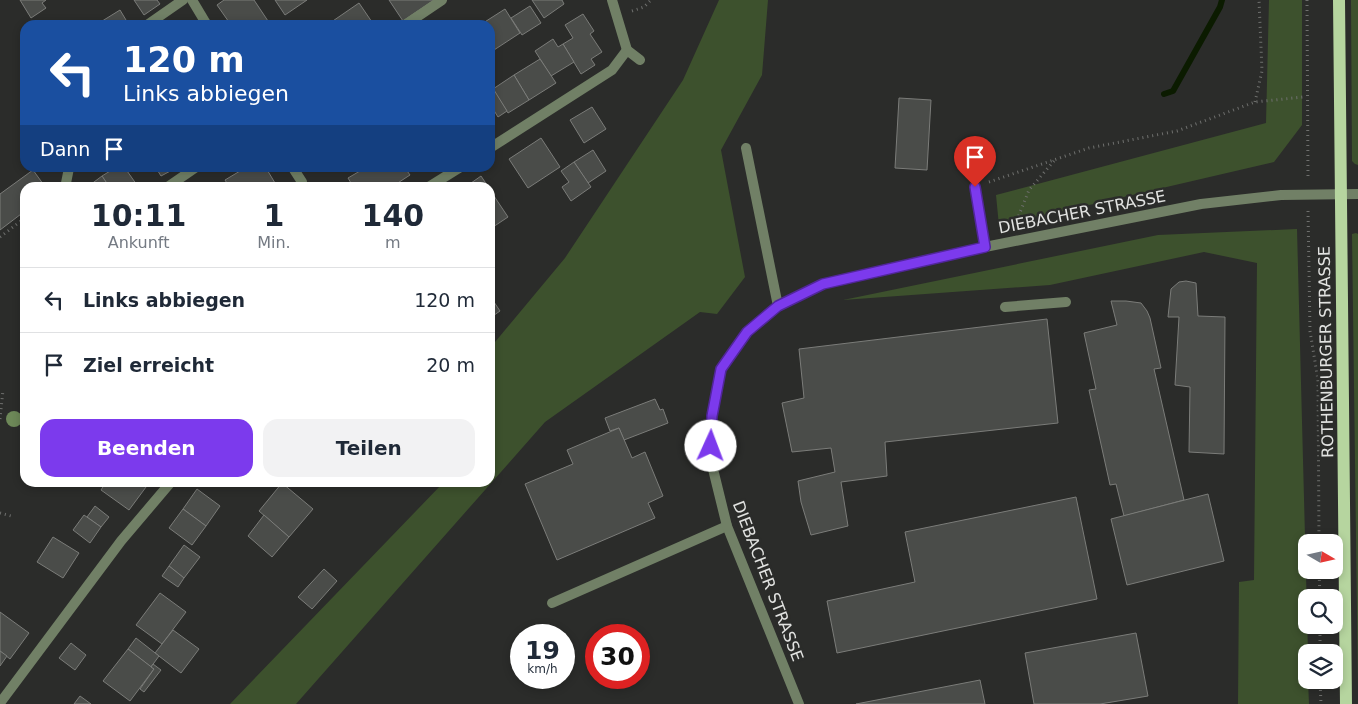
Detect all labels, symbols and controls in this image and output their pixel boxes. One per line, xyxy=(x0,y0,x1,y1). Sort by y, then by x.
icon: left xyxy=(40,40,105,105)
text: 120 m xyxy=(123,40,245,80)
text: Links abbiegen xyxy=(123,81,289,106)
icon: arrive xyxy=(100,135,128,163)
pin xyxy=(954,136,996,187)
text: Dann xyxy=(40,138,90,160)
icon: arrive xyxy=(961,143,989,171)
street label: DIEBACHER STRASSE xyxy=(997,186,1167,238)
text: 10:11 xyxy=(91,198,186,233)
text: 1 xyxy=(263,198,284,233)
text: 140 xyxy=(362,198,424,233)
text: Ankunft xyxy=(108,233,169,252)
text: Min. xyxy=(257,233,291,252)
text: m xyxy=(385,233,401,252)
street label: ROTHENBURGER STRASSE xyxy=(1315,246,1337,458)
icon: left xyxy=(40,286,68,314)
text: Links abbiegen xyxy=(83,289,245,311)
text: 120 m xyxy=(414,289,475,311)
icon: arrive xyxy=(40,351,68,379)
text: Ziel erreicht xyxy=(83,354,214,376)
text: 20 m xyxy=(426,354,475,376)
button: Beenden xyxy=(40,419,253,477)
button: Teilen xyxy=(263,419,475,477)
position arrow xyxy=(684,419,736,471)
street label: DIEBACHER STRASSE xyxy=(729,498,807,664)
north arrow xyxy=(1298,534,1342,579)
map controls xyxy=(1298,534,1343,689)
button: search xyxy=(1298,589,1343,634)
speed limit sign: 30 xyxy=(585,624,650,689)
text: 19 xyxy=(525,636,560,665)
button: layers xyxy=(1298,644,1343,689)
text: km/h xyxy=(527,662,558,676)

